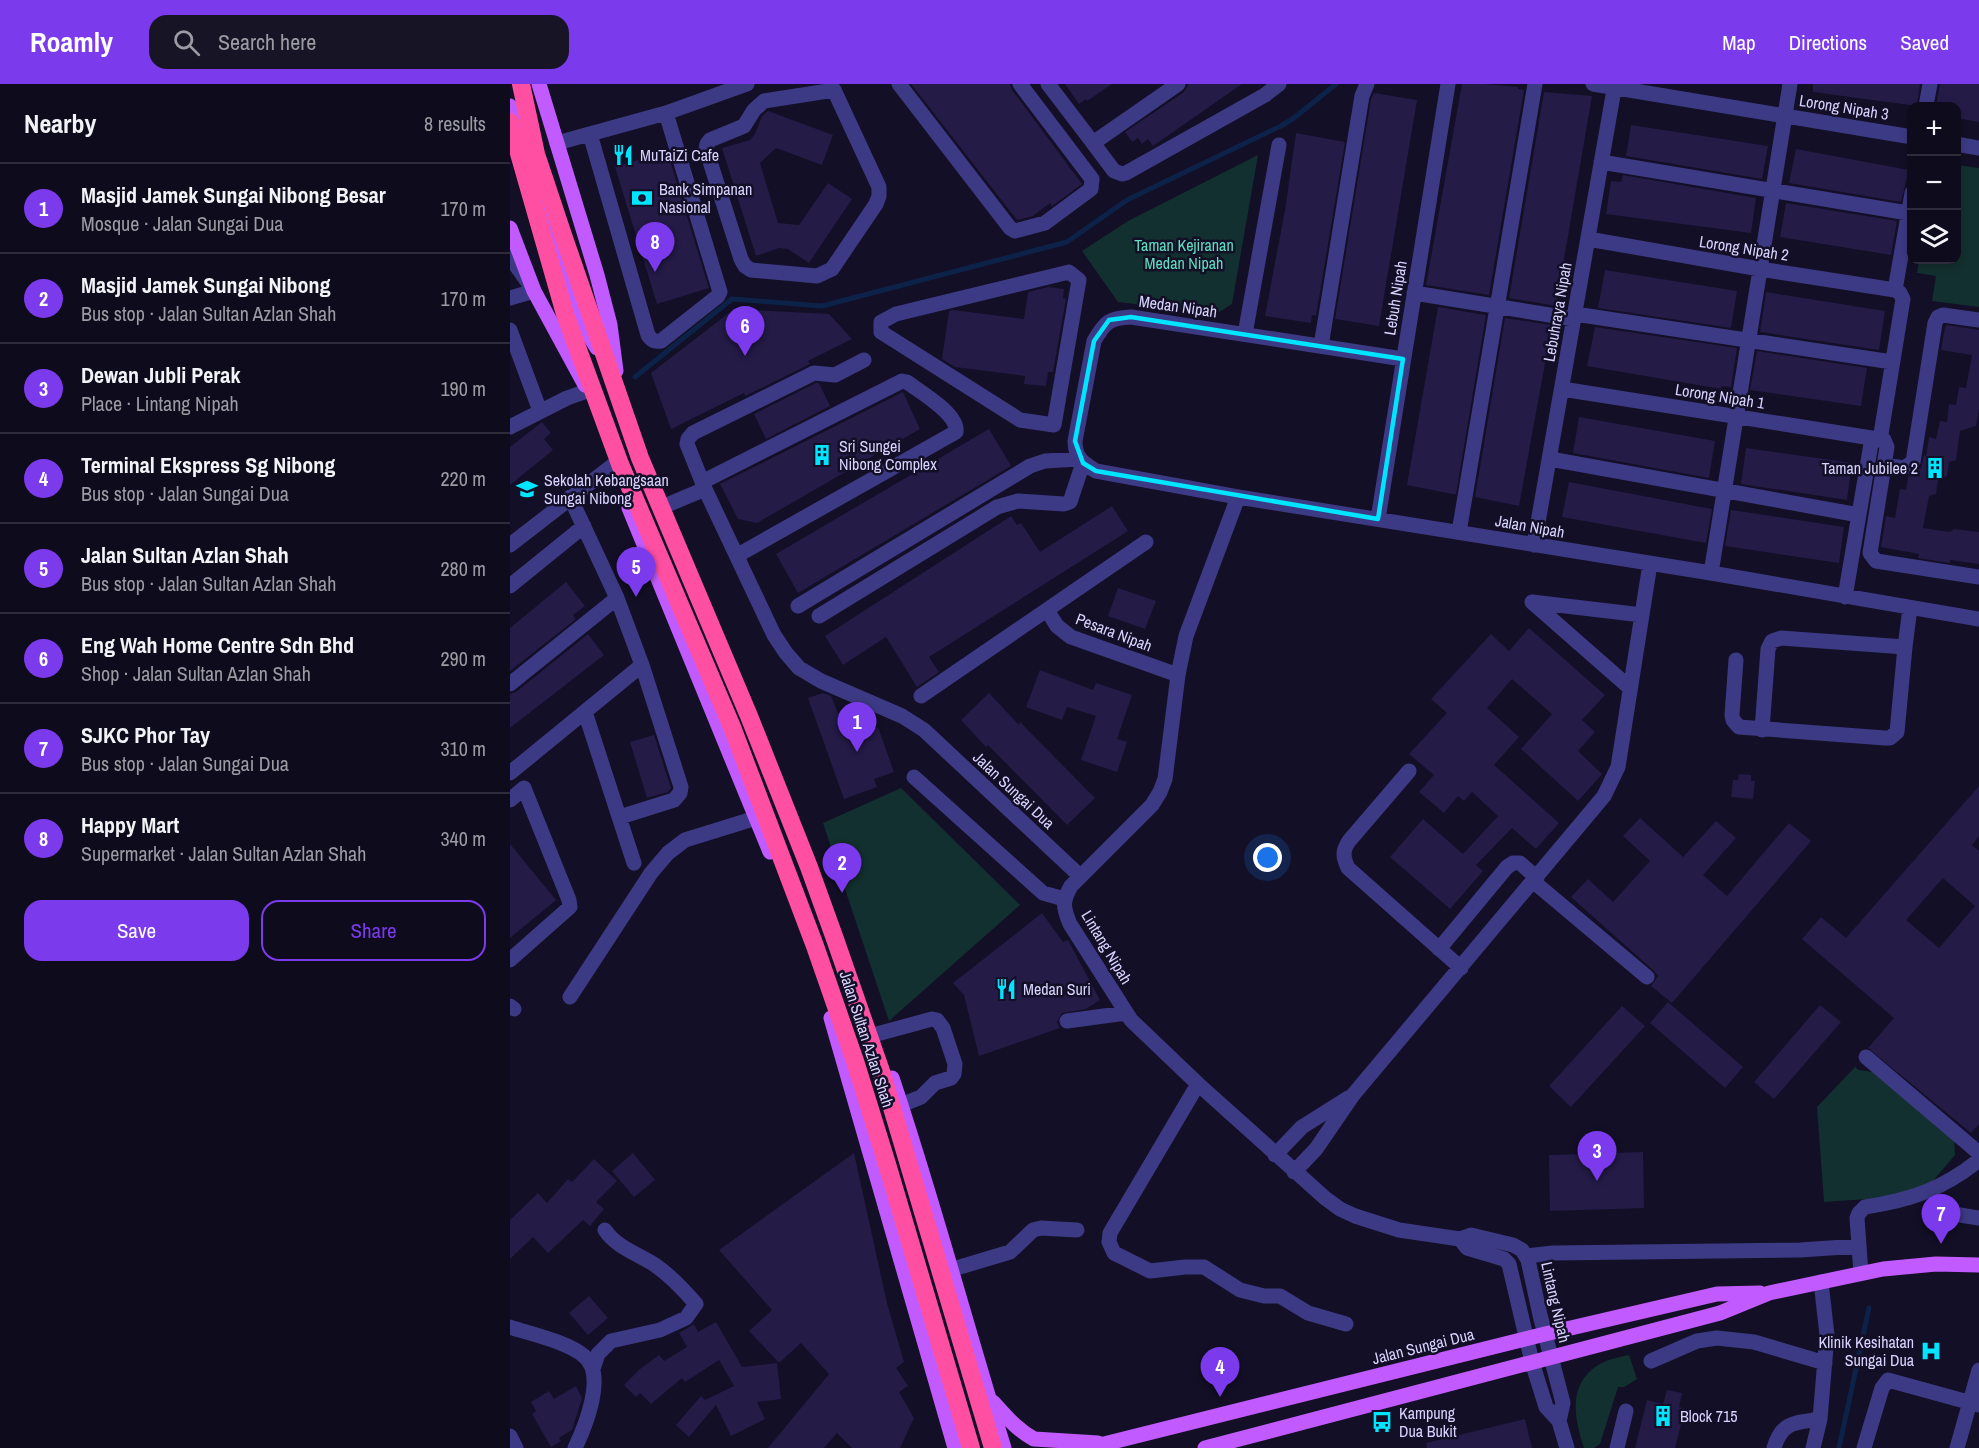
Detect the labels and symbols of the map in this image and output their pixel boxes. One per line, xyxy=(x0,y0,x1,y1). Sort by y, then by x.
street label: Lorong Nipah 3 xyxy=(1798,89,1890,125)
restaurant icon: MuTaiZi Cafe xyxy=(611,143,635,167)
place label: MuTaiZi Cafe xyxy=(640,144,719,166)
place label: Bank Simpanan Nasional xyxy=(659,178,752,218)
bank icon: Bank Simpanan Nasional xyxy=(630,186,654,210)
pin: 8 xyxy=(636,222,674,272)
street label: Lorong Nipah 2 xyxy=(1698,230,1790,266)
park label: Taman Kejiranan Medan Nipah xyxy=(1134,234,1234,274)
street label: Lebuh Nipah xyxy=(1378,259,1412,337)
street label: Lebuhraya Nipah xyxy=(1537,261,1577,363)
street label: Medan Nipah xyxy=(1137,290,1219,322)
pin: 6 xyxy=(726,306,764,356)
street label: Lorong Nipah 1 xyxy=(1674,378,1767,414)
place label: Sri Sungei Nibong Complex xyxy=(839,435,937,475)
building icon: Sri Sungei Nibong Complex xyxy=(810,443,834,467)
building icon: Taman Jubilee 2 xyxy=(1923,456,1947,480)
place label: Taman Jubilee 2 xyxy=(1821,457,1918,479)
place label: Sekolah Kebangsaan Sungai Nibong xyxy=(544,469,669,509)
school or university icon: Sekolah Kebangsaan Sungai Nibong xyxy=(515,477,539,501)
street label: Jalan Nipah xyxy=(1494,509,1566,543)
pin: 5 xyxy=(616,548,656,597)
street label: Pesara Nipah xyxy=(1073,607,1155,657)
pin: 1 xyxy=(838,702,876,752)
street label: Jalan Sungai Dua xyxy=(968,746,1060,834)
your location xyxy=(1253,843,1282,872)
pin: 2 xyxy=(822,844,862,893)
street label: Lintang Nipah xyxy=(1076,906,1138,988)
street label: Jalan Sultan Azlan Shah xyxy=(835,968,899,1110)
restaurant icon: Medan Suri xyxy=(994,977,1018,1001)
place label: Medan Suri xyxy=(1023,978,1091,1000)
pin: 3 xyxy=(1578,1132,1616,1181)
pin: 7 xyxy=(1922,1194,1960,1244)
street label: Lintang Nipah xyxy=(1536,1259,1576,1345)
street label: Jalan Sungai Dua xyxy=(1370,1323,1477,1369)
place label: Klinik Kesihatan Sungai Dua xyxy=(1818,1331,1915,1371)
hospital icon: Klinik Kesihatan Sungai Dua xyxy=(1919,1339,1943,1363)
pin: 4 xyxy=(1200,1348,1240,1397)
place label: Kampung Dua Bukit xyxy=(1399,1402,1457,1442)
building icon: Block 715 xyxy=(1651,1404,1675,1428)
place label: Block 715 xyxy=(1680,1405,1738,1427)
bus stop icon: Kampung Dua Bukit xyxy=(1370,1410,1394,1434)

